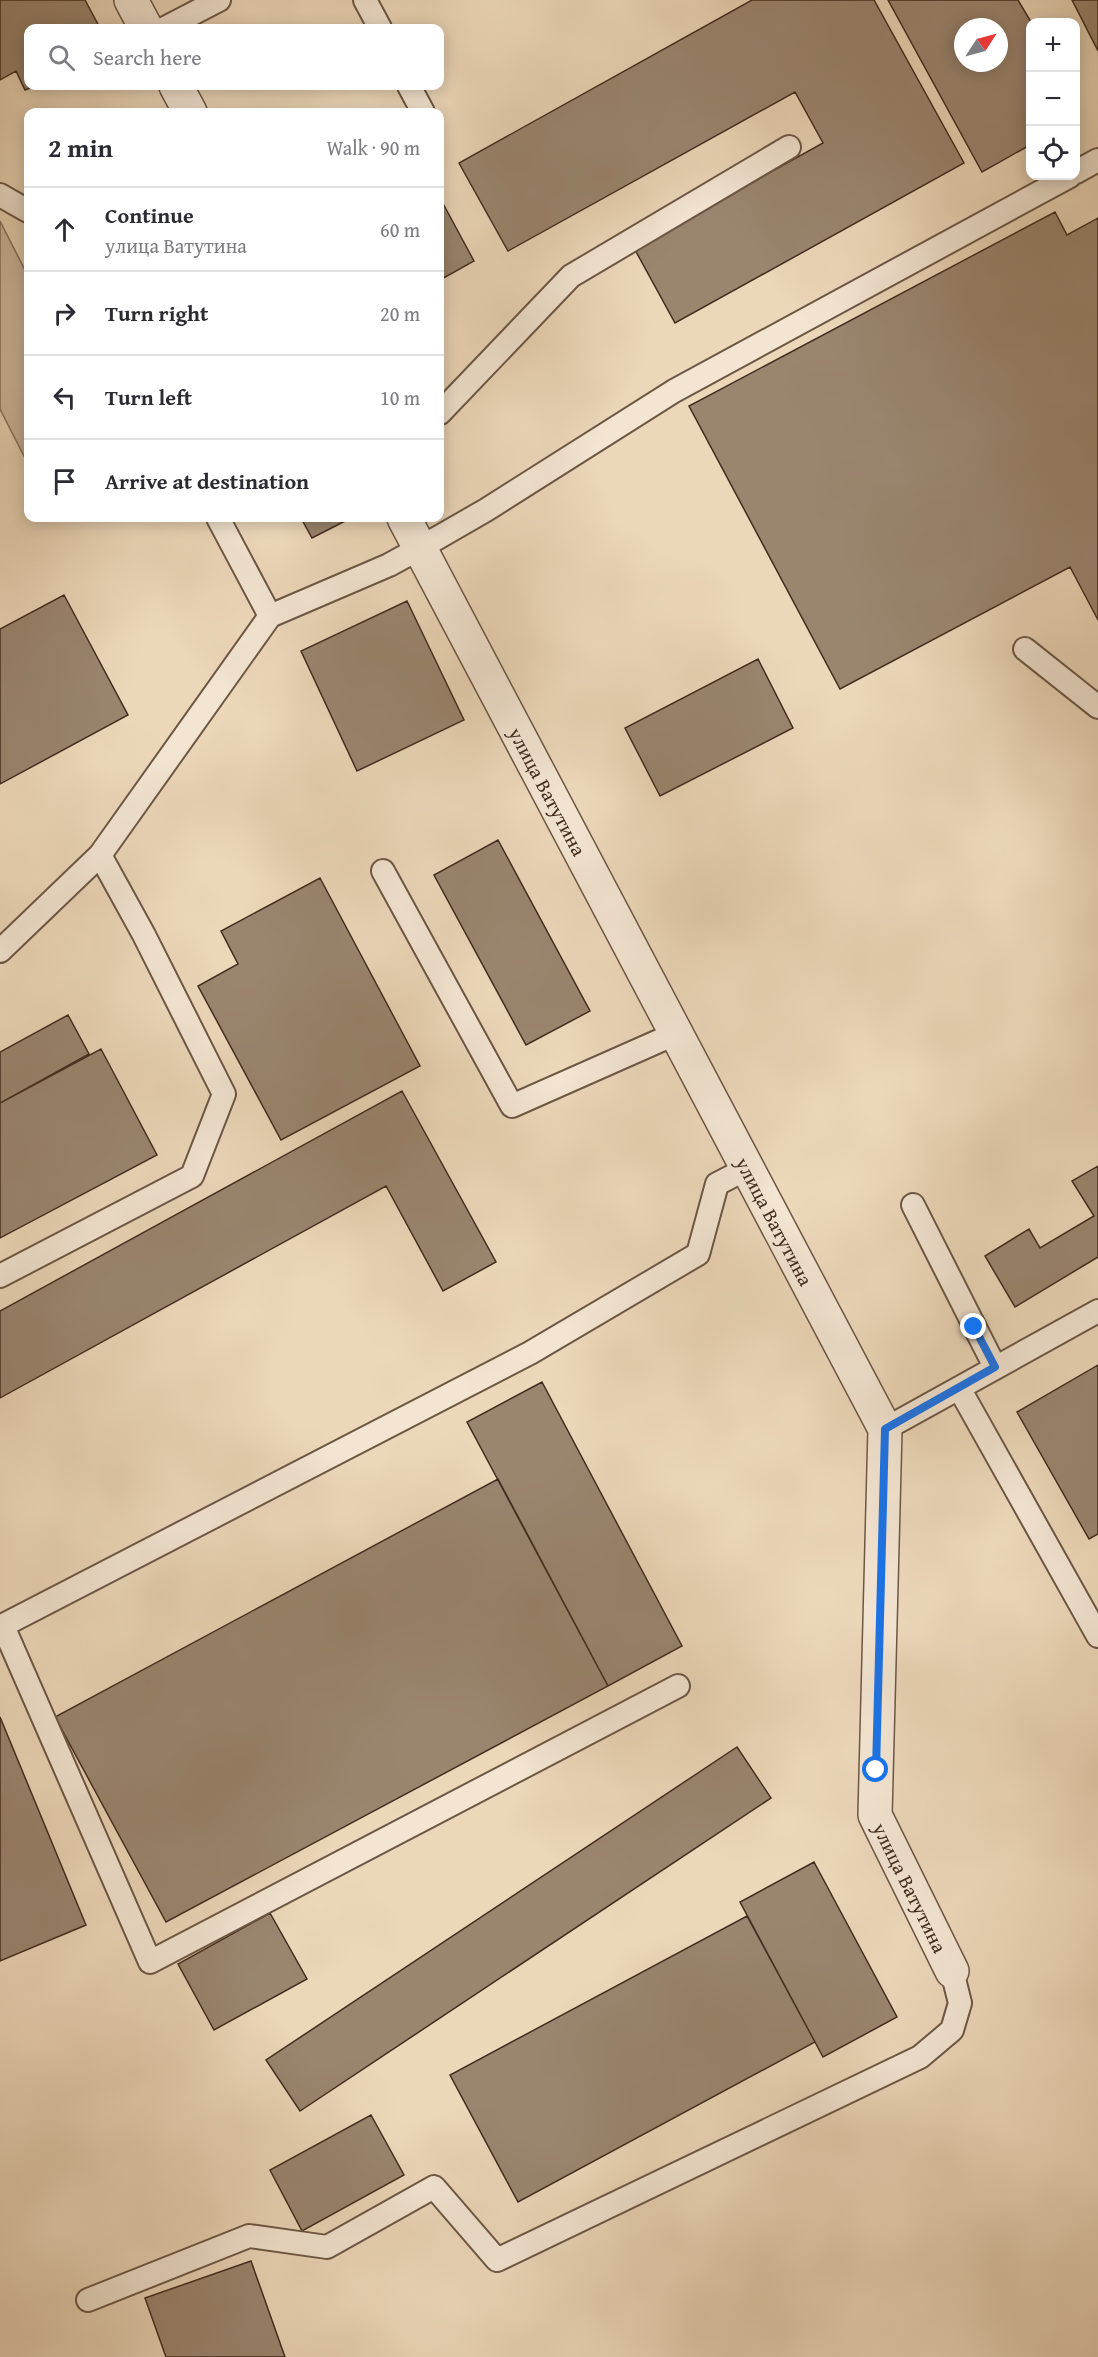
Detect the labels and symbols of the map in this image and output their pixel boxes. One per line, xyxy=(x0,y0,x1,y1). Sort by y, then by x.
north arrow xyxy=(954,18,1008,72)
street label: улица Ватутина xyxy=(502,721,594,861)
street label: улица Ватутина xyxy=(729,1151,821,1291)
route end xyxy=(960,1313,986,1339)
route start xyxy=(862,1756,888,1782)
street label: улица Ватутина xyxy=(866,1816,955,1958)

